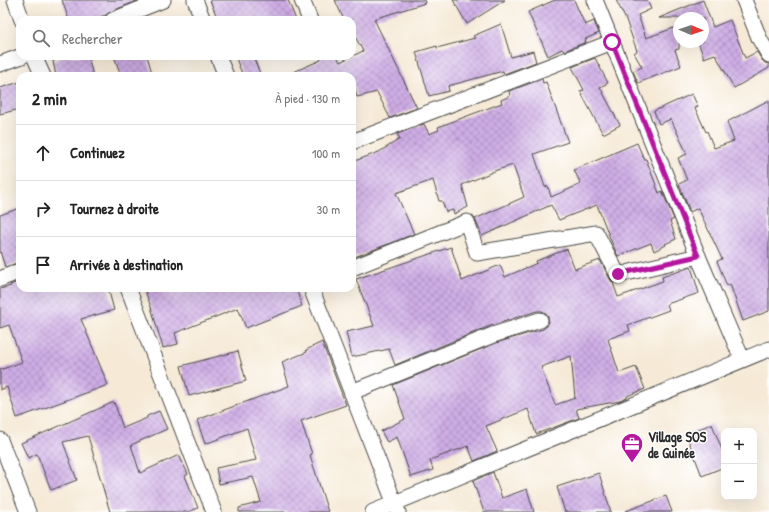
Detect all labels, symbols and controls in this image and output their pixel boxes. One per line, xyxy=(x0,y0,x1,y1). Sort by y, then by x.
north arrow xyxy=(673,12,709,48)
search box xyxy=(16,16,356,60)
icon: search xyxy=(30,27,52,49)
text: Rechercher xyxy=(62,28,123,49)
route start xyxy=(603,33,621,51)
text: 2 min xyxy=(32,87,67,110)
text: À pied · 130 m xyxy=(275,89,340,107)
icon: ahead xyxy=(32,142,54,164)
text: Continuez xyxy=(70,142,125,163)
text: 100 m xyxy=(312,144,340,162)
icon: right xyxy=(32,198,54,220)
text: Tournez à droite xyxy=(70,198,159,219)
text: 30 m xyxy=(317,200,340,218)
icon: arrive xyxy=(32,254,54,276)
text: Arrivée à destination xyxy=(70,254,183,275)
route end xyxy=(609,265,627,283)
place label: Village SOS de Guinée xyxy=(648,427,707,462)
map controls xyxy=(721,428,757,500)
button: + xyxy=(721,428,757,464)
office icon: Village SOS de Guinée xyxy=(619,431,645,464)
button: − xyxy=(721,464,757,500)

